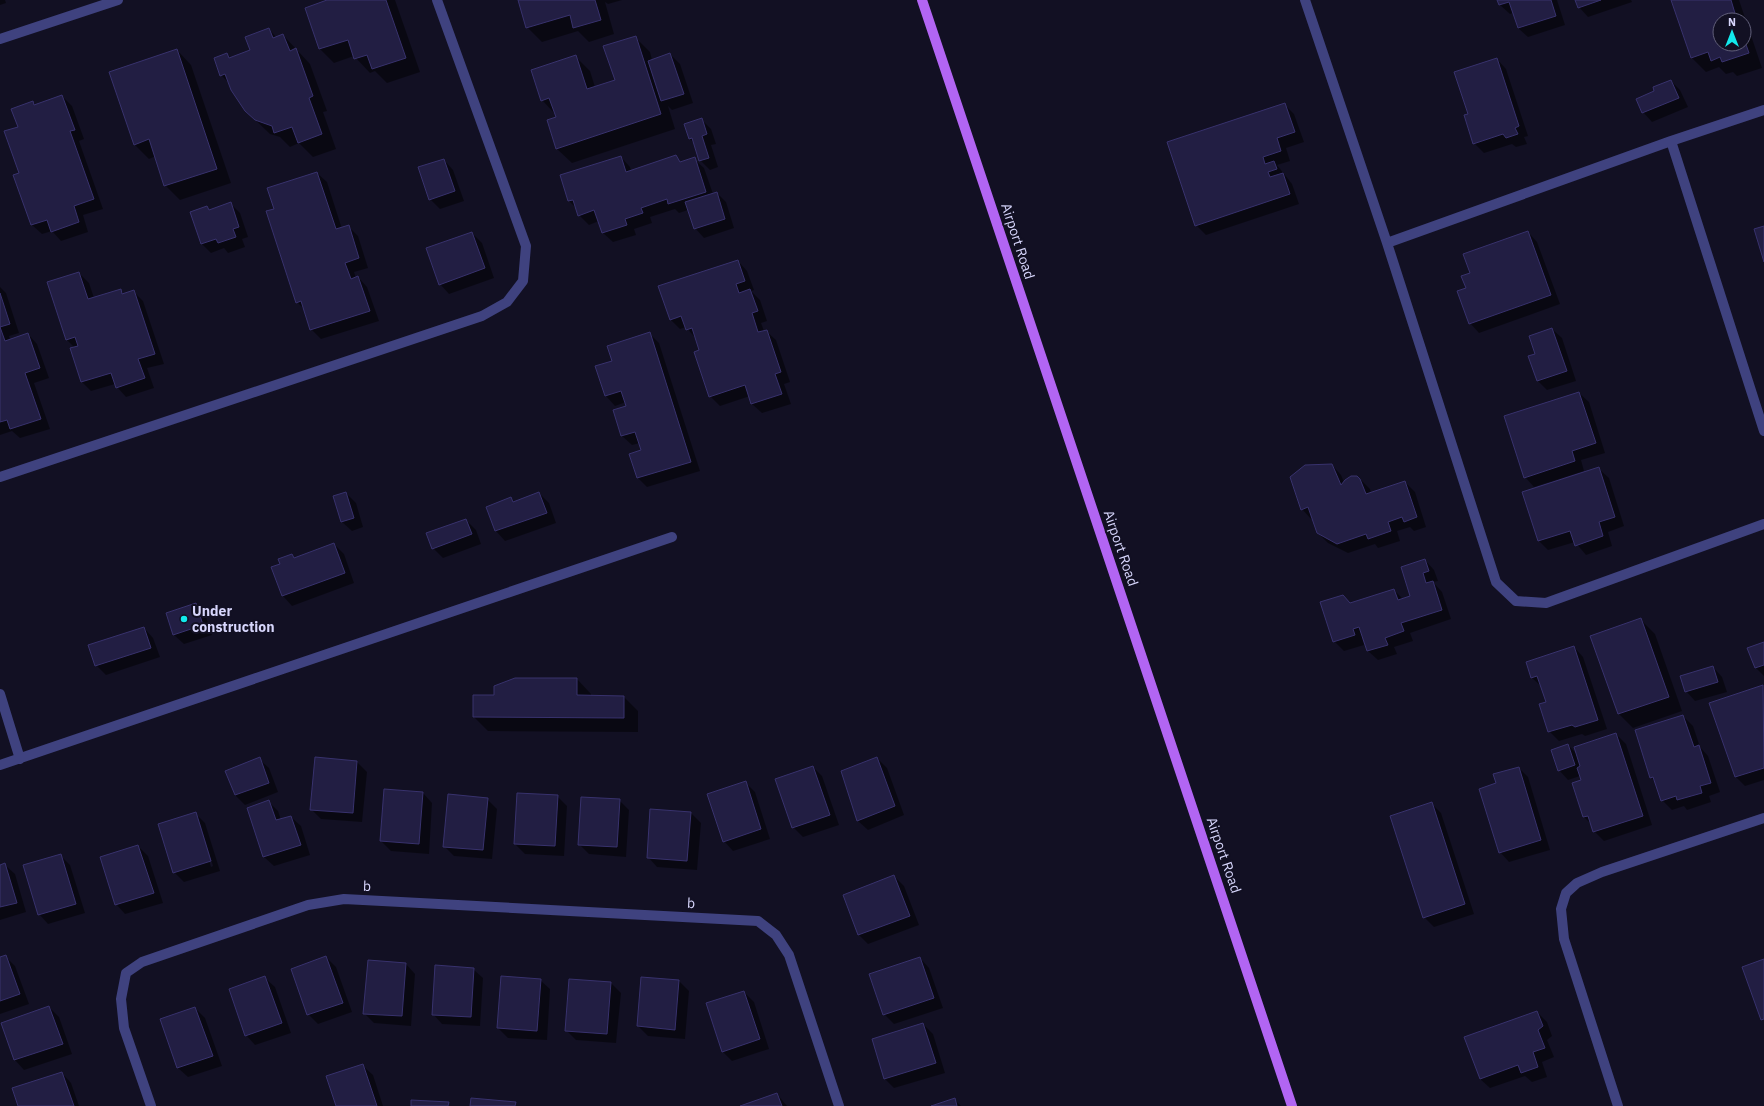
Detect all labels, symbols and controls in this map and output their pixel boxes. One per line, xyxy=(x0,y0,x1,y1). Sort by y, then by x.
north arrow xyxy=(1712,12,1752,52)
text: N xyxy=(1728,15,1736,29)
street label: Airport Road xyxy=(997,201,1039,281)
street label: Airport Road xyxy=(1100,508,1142,588)
place label: Under construction xyxy=(192,602,275,636)
marker: Under construction xyxy=(179,614,189,624)
street label: Airport Road xyxy=(1203,815,1245,895)
street label: b xyxy=(363,877,371,895)
street label: b xyxy=(686,894,696,912)

